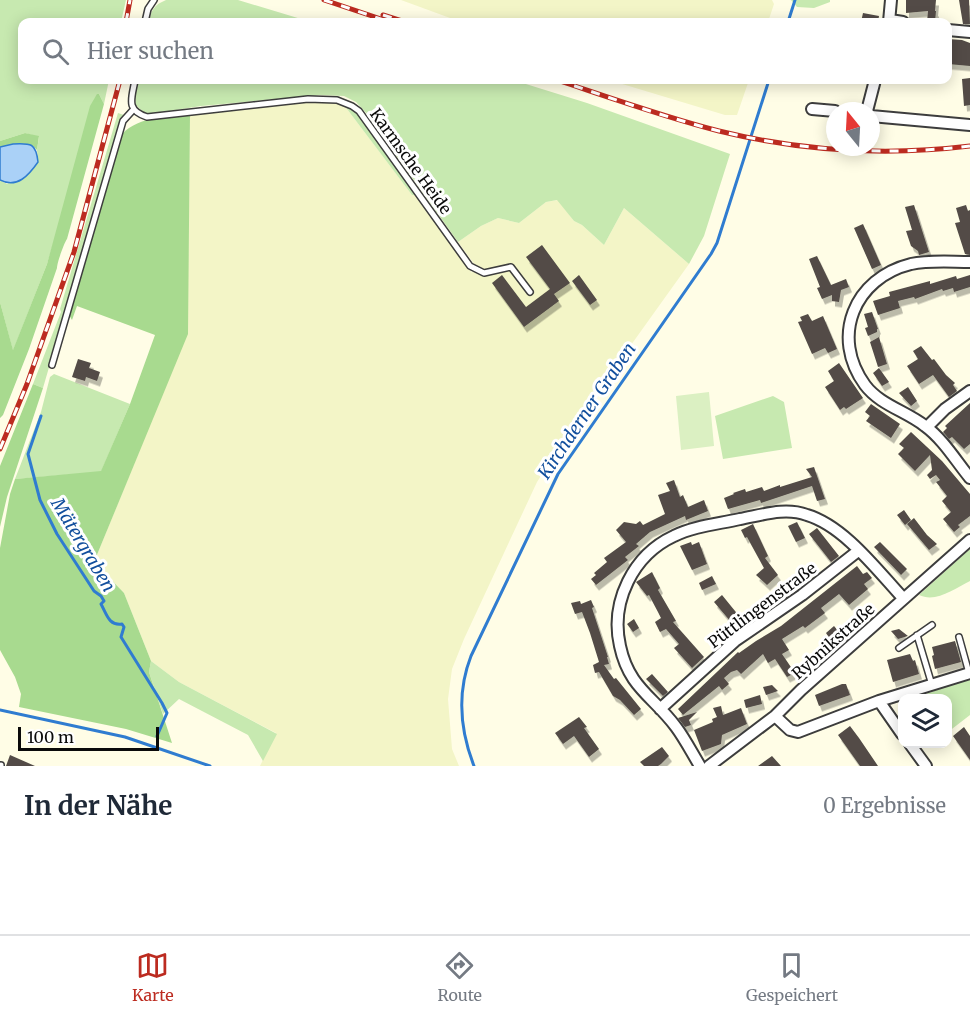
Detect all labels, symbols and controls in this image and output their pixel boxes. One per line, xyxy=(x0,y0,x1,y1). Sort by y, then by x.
search box xyxy=(18,18,952,84)
icon: search xyxy=(39,35,72,68)
text: Hier suchen xyxy=(87,37,214,65)
north arrow xyxy=(826,102,880,156)
street label: Karmsche Heide xyxy=(366,104,456,218)
water label: Kirchderner Graben xyxy=(532,338,641,484)
water label: Mätergraben xyxy=(46,493,121,596)
street label: Püttlingenstraße xyxy=(704,558,820,652)
street label: Rybnikstraße xyxy=(788,599,878,683)
map controls xyxy=(898,694,952,748)
button: layers xyxy=(898,694,952,748)
scale bar xyxy=(18,724,159,752)
text: 100 m xyxy=(27,727,74,747)
text: In der Nähe xyxy=(24,789,172,822)
text: 0 Ergebnisse xyxy=(823,793,946,818)
tab: Karte xyxy=(132,949,174,1005)
tab: Route xyxy=(437,949,482,1005)
tab: Gespeichert xyxy=(746,949,838,1005)

